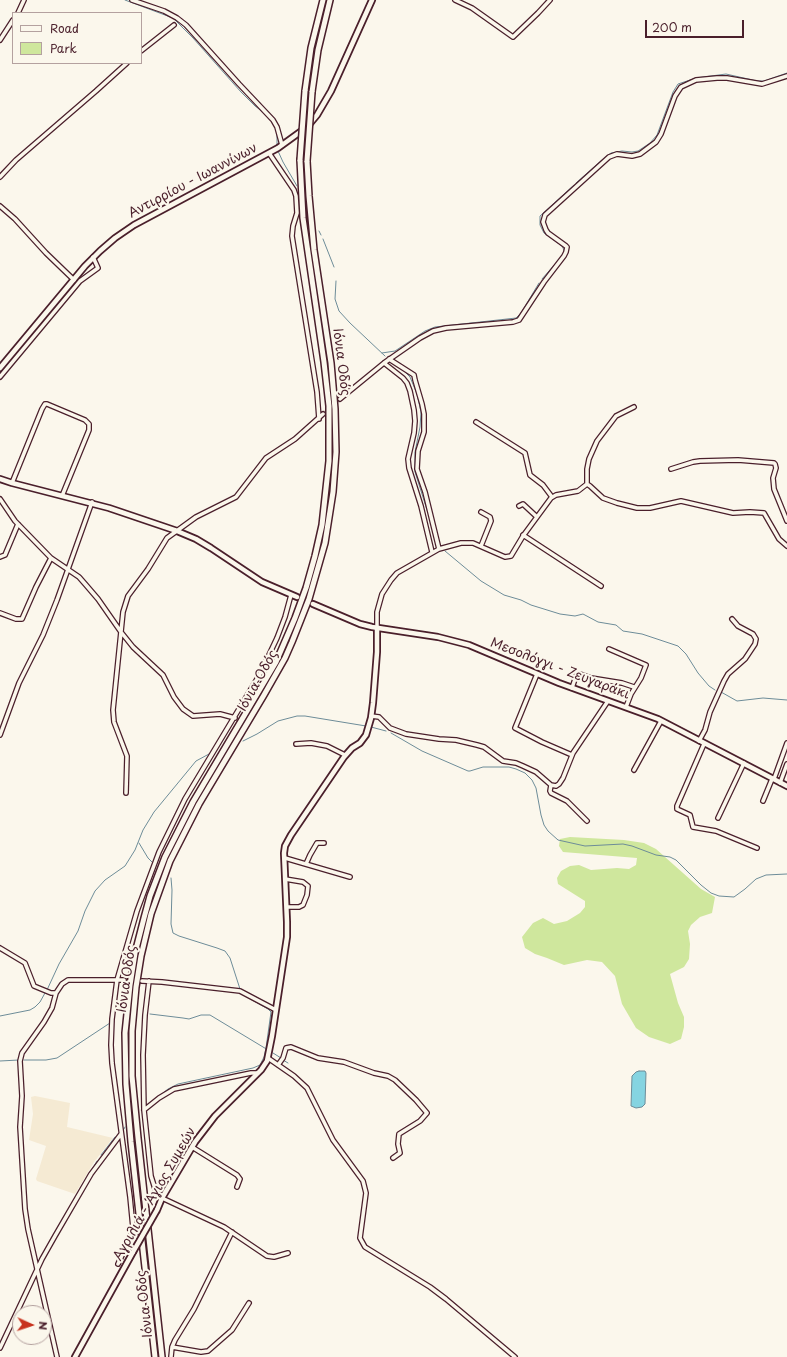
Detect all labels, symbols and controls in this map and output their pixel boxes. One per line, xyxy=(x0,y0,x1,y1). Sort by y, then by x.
legend xyxy=(12,12,142,64)
scale bar xyxy=(647,12,746,38)
text: 200 m xyxy=(652,18,692,36)
text: Road xyxy=(50,19,79,37)
text: Park xyxy=(50,39,77,57)
street label: Αντιρρίου - Ιωαννίνων xyxy=(126,140,260,222)
street label: Ιόνια Οδός xyxy=(329,327,353,397)
street label: Μεσολόγγι - Ζευγαράκι xyxy=(488,635,632,703)
street label: Ιόνια Οδός xyxy=(235,648,281,714)
street label: Ιόνια Οδός xyxy=(115,944,139,1014)
street label: Αγριλιά - Άγιος Συμεών xyxy=(110,1124,200,1264)
street label: Ιόνια Οδός xyxy=(134,1270,156,1338)
north arrow xyxy=(12,1305,52,1345)
text: N xyxy=(35,1321,52,1330)

